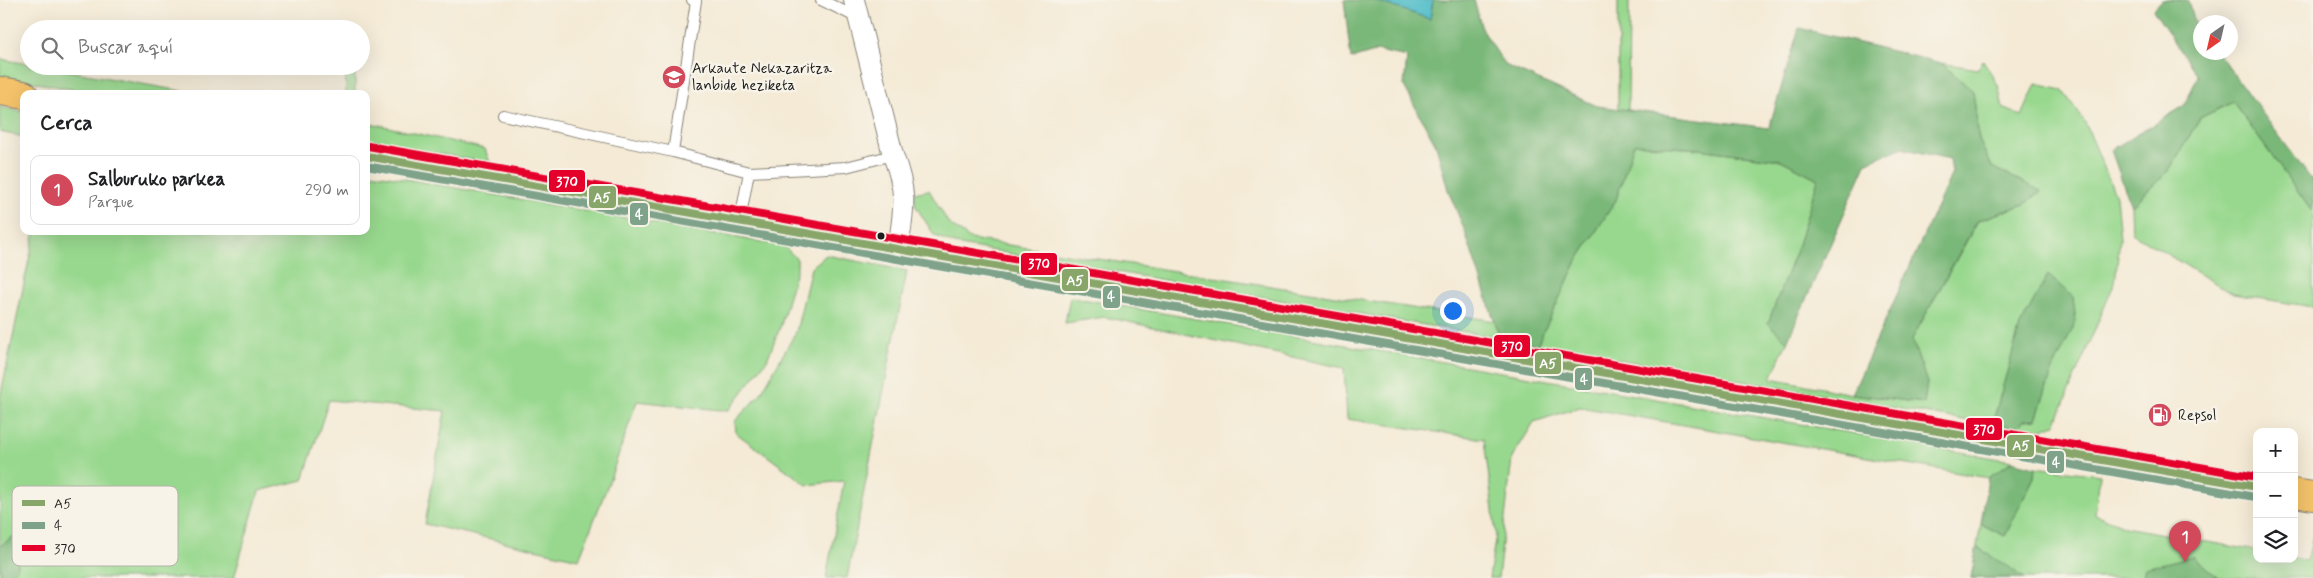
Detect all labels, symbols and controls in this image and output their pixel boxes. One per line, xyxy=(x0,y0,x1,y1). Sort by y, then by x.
north arrow xyxy=(2193,15,2238,60)
search box xyxy=(20,20,370,75)
icon: search xyxy=(38,34,66,62)
text: Buscar aquí xyxy=(78,35,173,60)
place label: Arkaute Nekazaritza lanbide heziketa xyxy=(692,59,833,96)
school or university icon: Arkaute Nekazaritza lanbide heziketa xyxy=(661,64,687,90)
text: Cerca xyxy=(40,109,93,137)
text: Salburuko parkea xyxy=(88,167,225,192)
line badge: 370 xyxy=(548,169,586,193)
text: 370 xyxy=(556,173,578,191)
text: 1 xyxy=(53,180,61,201)
text: 290 m xyxy=(305,180,349,201)
line badge: A5 xyxy=(588,185,617,209)
text: A5 xyxy=(593,189,611,207)
text: Parque xyxy=(88,192,134,213)
line badge: 4 xyxy=(629,202,649,226)
text: 4 xyxy=(635,206,644,224)
unlabelled marker xyxy=(876,231,886,241)
line badge: 370 xyxy=(1020,252,1058,276)
text: 370 xyxy=(1028,255,1050,273)
line badge: A5 xyxy=(1061,268,1089,292)
text: A5 xyxy=(1066,272,1084,290)
line badge: 4 xyxy=(1102,285,1121,309)
text: 4 xyxy=(1107,288,1116,306)
your location xyxy=(1440,298,1466,324)
line badge: 370 xyxy=(1493,334,1531,358)
text: 370 xyxy=(1501,338,1523,356)
line badge: A5 xyxy=(1534,351,1562,375)
text: A5 xyxy=(1539,355,1557,373)
line badge: 4 xyxy=(1574,367,1593,391)
text: 4 xyxy=(1580,371,1589,389)
fuel station icon: Repsol xyxy=(2147,402,2173,428)
place label: Repsol xyxy=(2178,406,2216,426)
line badge: 370 xyxy=(1965,417,2003,441)
text: 370 xyxy=(1973,421,1995,439)
map controls xyxy=(2253,428,2298,563)
button: + xyxy=(2253,428,2298,473)
line badge: A5 xyxy=(2006,434,2035,458)
text: A5 xyxy=(2012,437,2030,455)
line badge: 4 xyxy=(2046,450,2065,474)
text: 4 xyxy=(2052,454,2061,472)
button: − xyxy=(2253,473,2298,518)
legend xyxy=(12,486,178,566)
text: A5 xyxy=(54,495,72,513)
text: 4 xyxy=(54,517,62,535)
button: layers xyxy=(2253,518,2298,563)
pin: 1 xyxy=(2169,521,2201,562)
text: 370 xyxy=(54,540,76,558)

